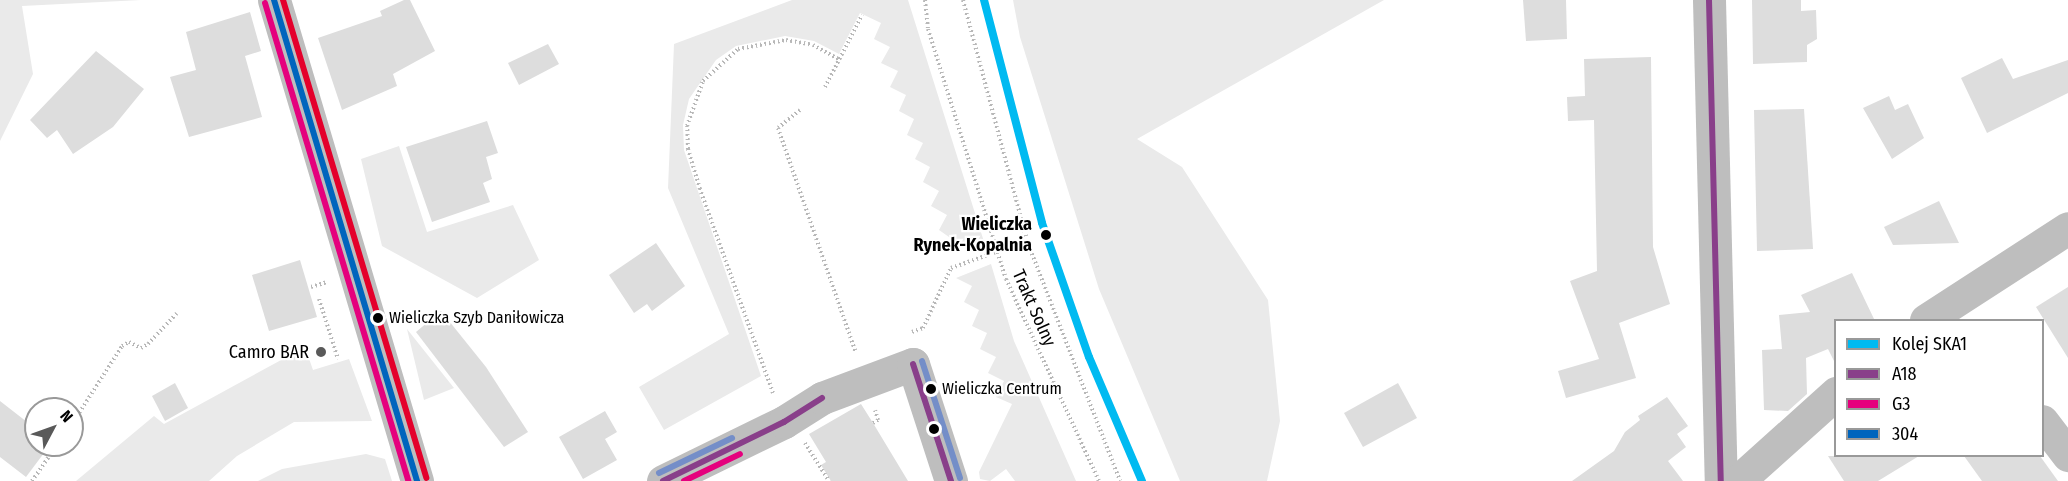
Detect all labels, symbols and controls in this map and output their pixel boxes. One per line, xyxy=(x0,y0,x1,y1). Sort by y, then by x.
place label: Wieliczka Rynek-Kopalnia xyxy=(913,214,1032,256)
marker: Wieliczka Rynek-Kopalnia xyxy=(1037,226,1055,244)
street label: Trakt Solny xyxy=(1008,266,1060,350)
place label: Wieliczka Szyb Daniłowicza xyxy=(389,308,564,328)
marker: Wieliczka Szyb Daniłowicza xyxy=(372,312,384,324)
legend xyxy=(1834,319,2044,457)
text: Kolej SKA1 xyxy=(1892,333,1967,355)
place label: Camro BAR xyxy=(229,341,309,363)
marker: Camro BAR xyxy=(314,345,328,359)
text: A18 xyxy=(1892,363,1917,385)
place label: Wieliczka Centrum xyxy=(942,379,1062,399)
marker: Wieliczka Centrum xyxy=(925,383,937,395)
text: G3 xyxy=(1892,393,1910,415)
north arrow xyxy=(24,397,84,457)
text: N xyxy=(56,406,77,426)
unlabelled marker xyxy=(928,423,940,435)
text: 304 xyxy=(1892,423,1918,445)

